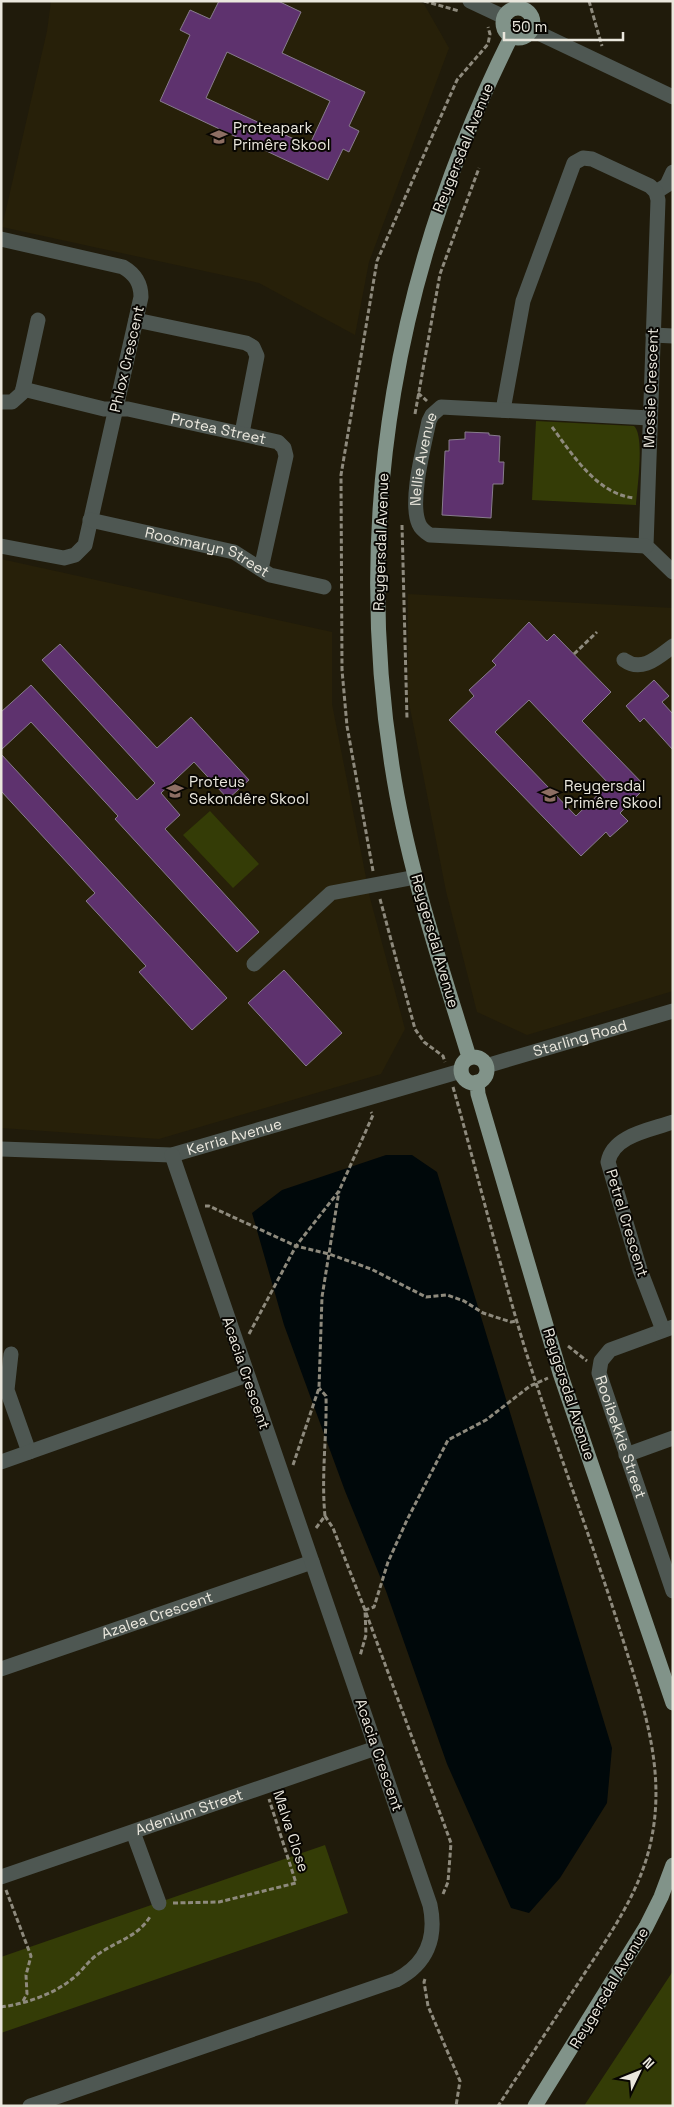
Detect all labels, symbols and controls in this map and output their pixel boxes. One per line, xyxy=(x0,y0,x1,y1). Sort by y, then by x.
scale bar xyxy=(504,10,623,42)
text: 50 m xyxy=(512,17,547,36)
street label: Reygersdal Avenue xyxy=(428,80,497,215)
place label: Proteapark Primêre Skool xyxy=(233,118,330,154)
school or university icon: Proteapark Primêre Skool xyxy=(209,127,229,147)
street label: Phlox Crescent xyxy=(105,304,148,414)
street label: Mossie Crescent xyxy=(639,328,662,448)
street label: Nellie Avenue xyxy=(406,408,441,506)
street label: Protea Street xyxy=(169,409,268,448)
street label: Reygersdal Avenue xyxy=(369,473,392,611)
street label: Roosmaryn Street xyxy=(143,522,273,581)
place label: Proteus Sekondêre Skool xyxy=(189,772,309,808)
place label: Reygersdal Primêre Skool xyxy=(564,776,661,812)
school or university icon: Proteus Sekondêre Skool xyxy=(165,781,185,801)
school or university icon: Reygersdal Primêre Skool xyxy=(540,785,560,805)
street label: Reygersdal Avenue xyxy=(407,872,464,1010)
street label: Starling Road xyxy=(531,1015,629,1061)
street label: Kerria Avenue xyxy=(184,1114,284,1159)
street label: Petrel Crescent xyxy=(602,1167,653,1279)
street label: Acacia Crescent xyxy=(218,1314,275,1432)
street label: Reygersdal Avenue xyxy=(539,1325,600,1463)
street label: Rooibekkie Street xyxy=(591,1373,651,1501)
street label: Azalea Crescent xyxy=(99,1587,215,1643)
street label: Acacia Crescent xyxy=(351,1696,408,1814)
street label: Adenium Street xyxy=(133,1784,246,1839)
street label: Malva Close xyxy=(269,1788,314,1874)
street label: Reygersdal Avenue xyxy=(565,1924,652,2052)
north arrow xyxy=(614,2047,664,2097)
text: N xyxy=(639,2054,658,2073)

